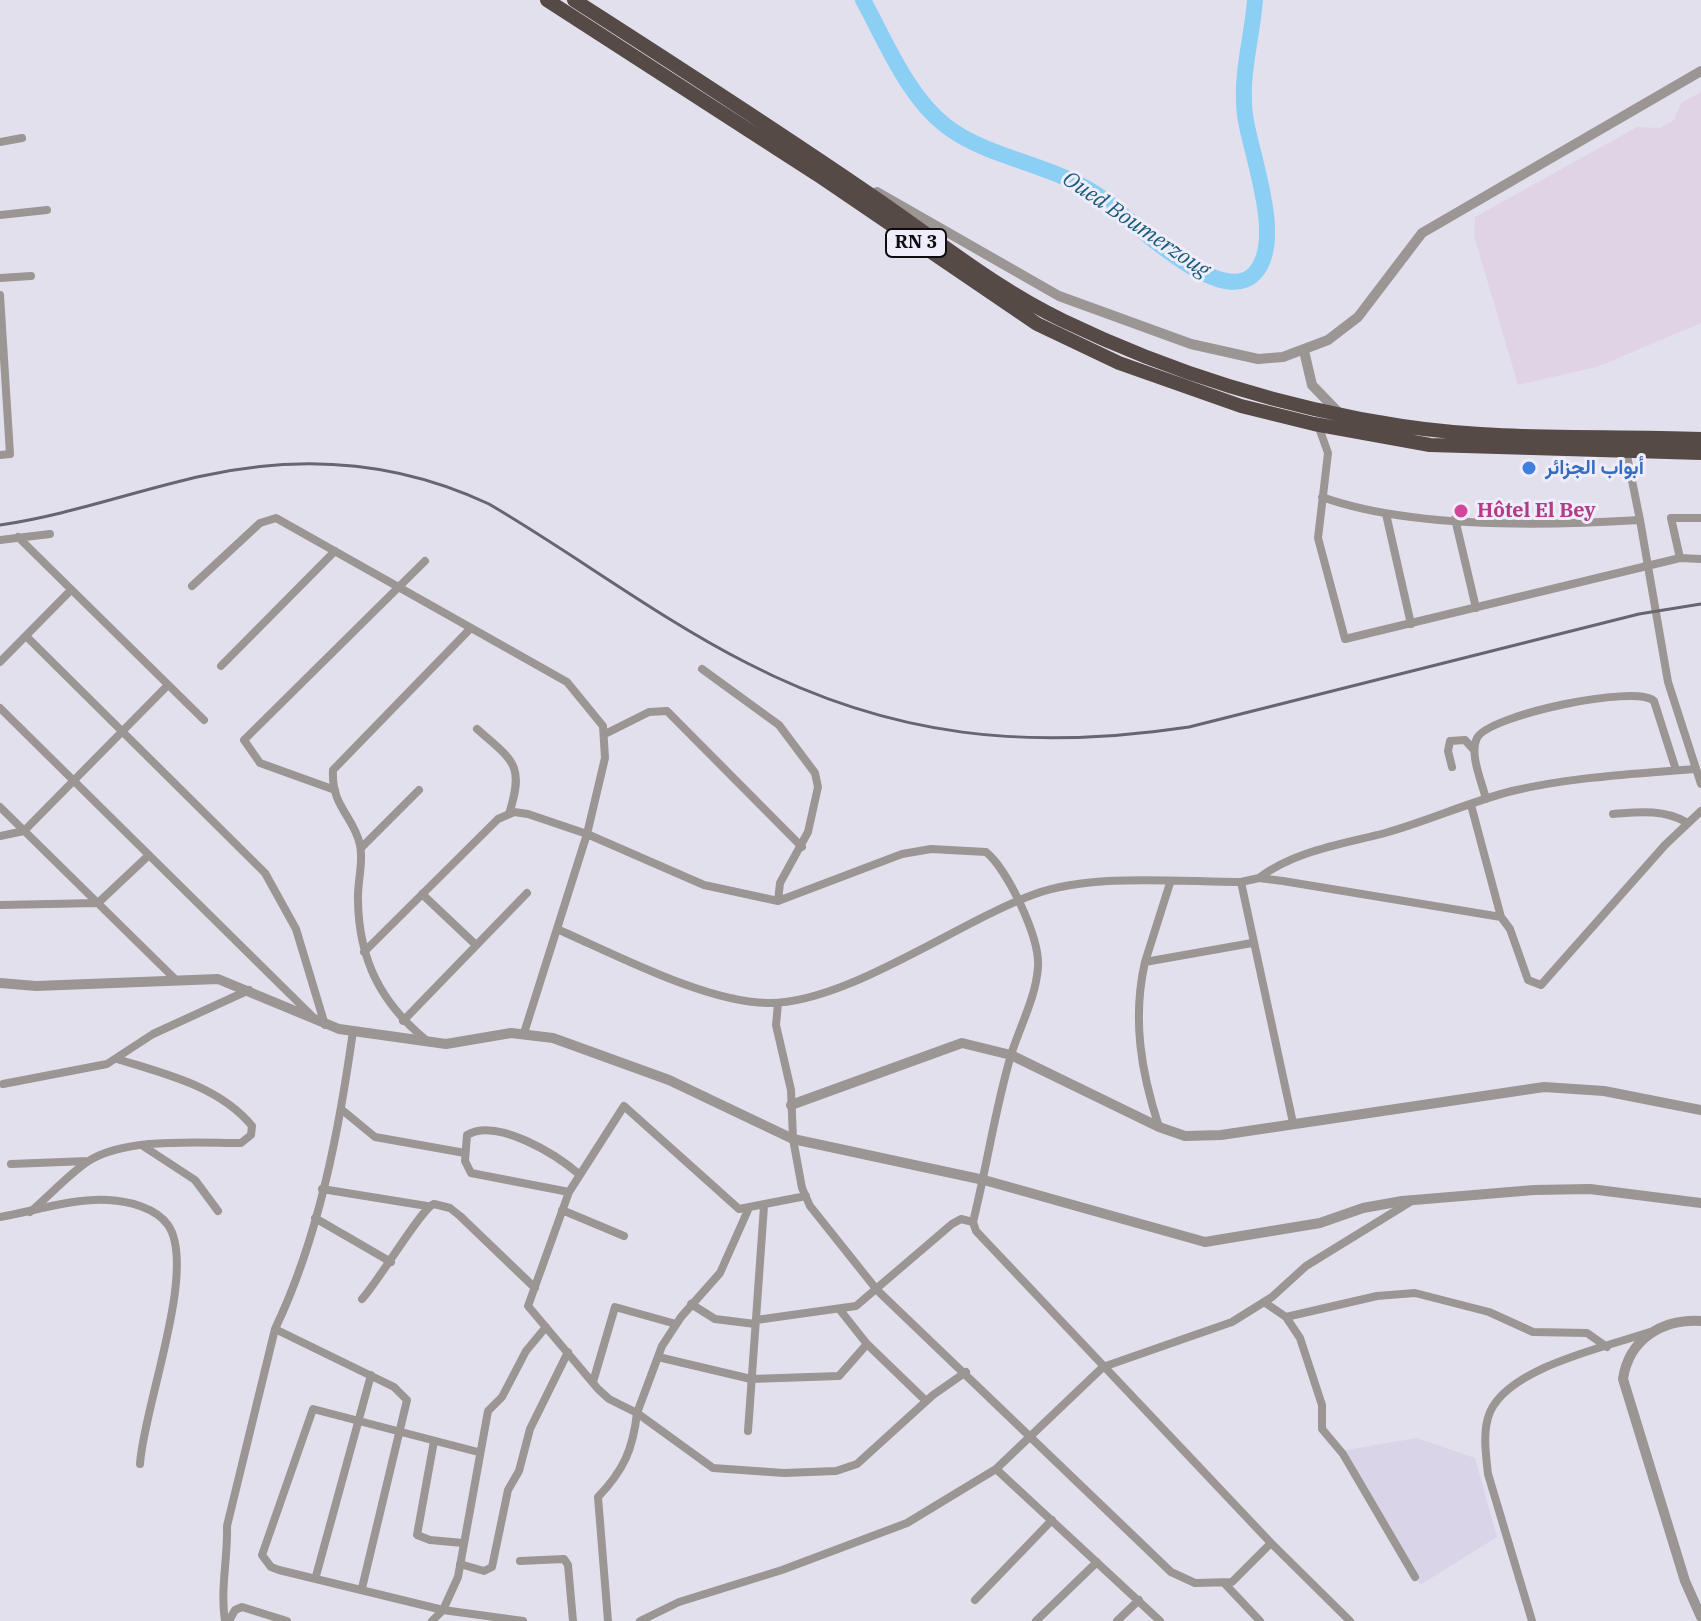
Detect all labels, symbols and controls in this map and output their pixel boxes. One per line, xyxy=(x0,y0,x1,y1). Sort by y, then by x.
water label: Oued Boumerzoug xyxy=(1057,166,1215,284)
road number: RN 3 xyxy=(886,229,946,257)
place label: أبواب الجزائر xyxy=(1545,456,1644,480)
marker: أبواب الجزائر xyxy=(1520,459,1538,477)
place label: Hôtel El Bey xyxy=(1477,499,1596,523)
marker: Hôtel El Bey xyxy=(1452,502,1470,520)

